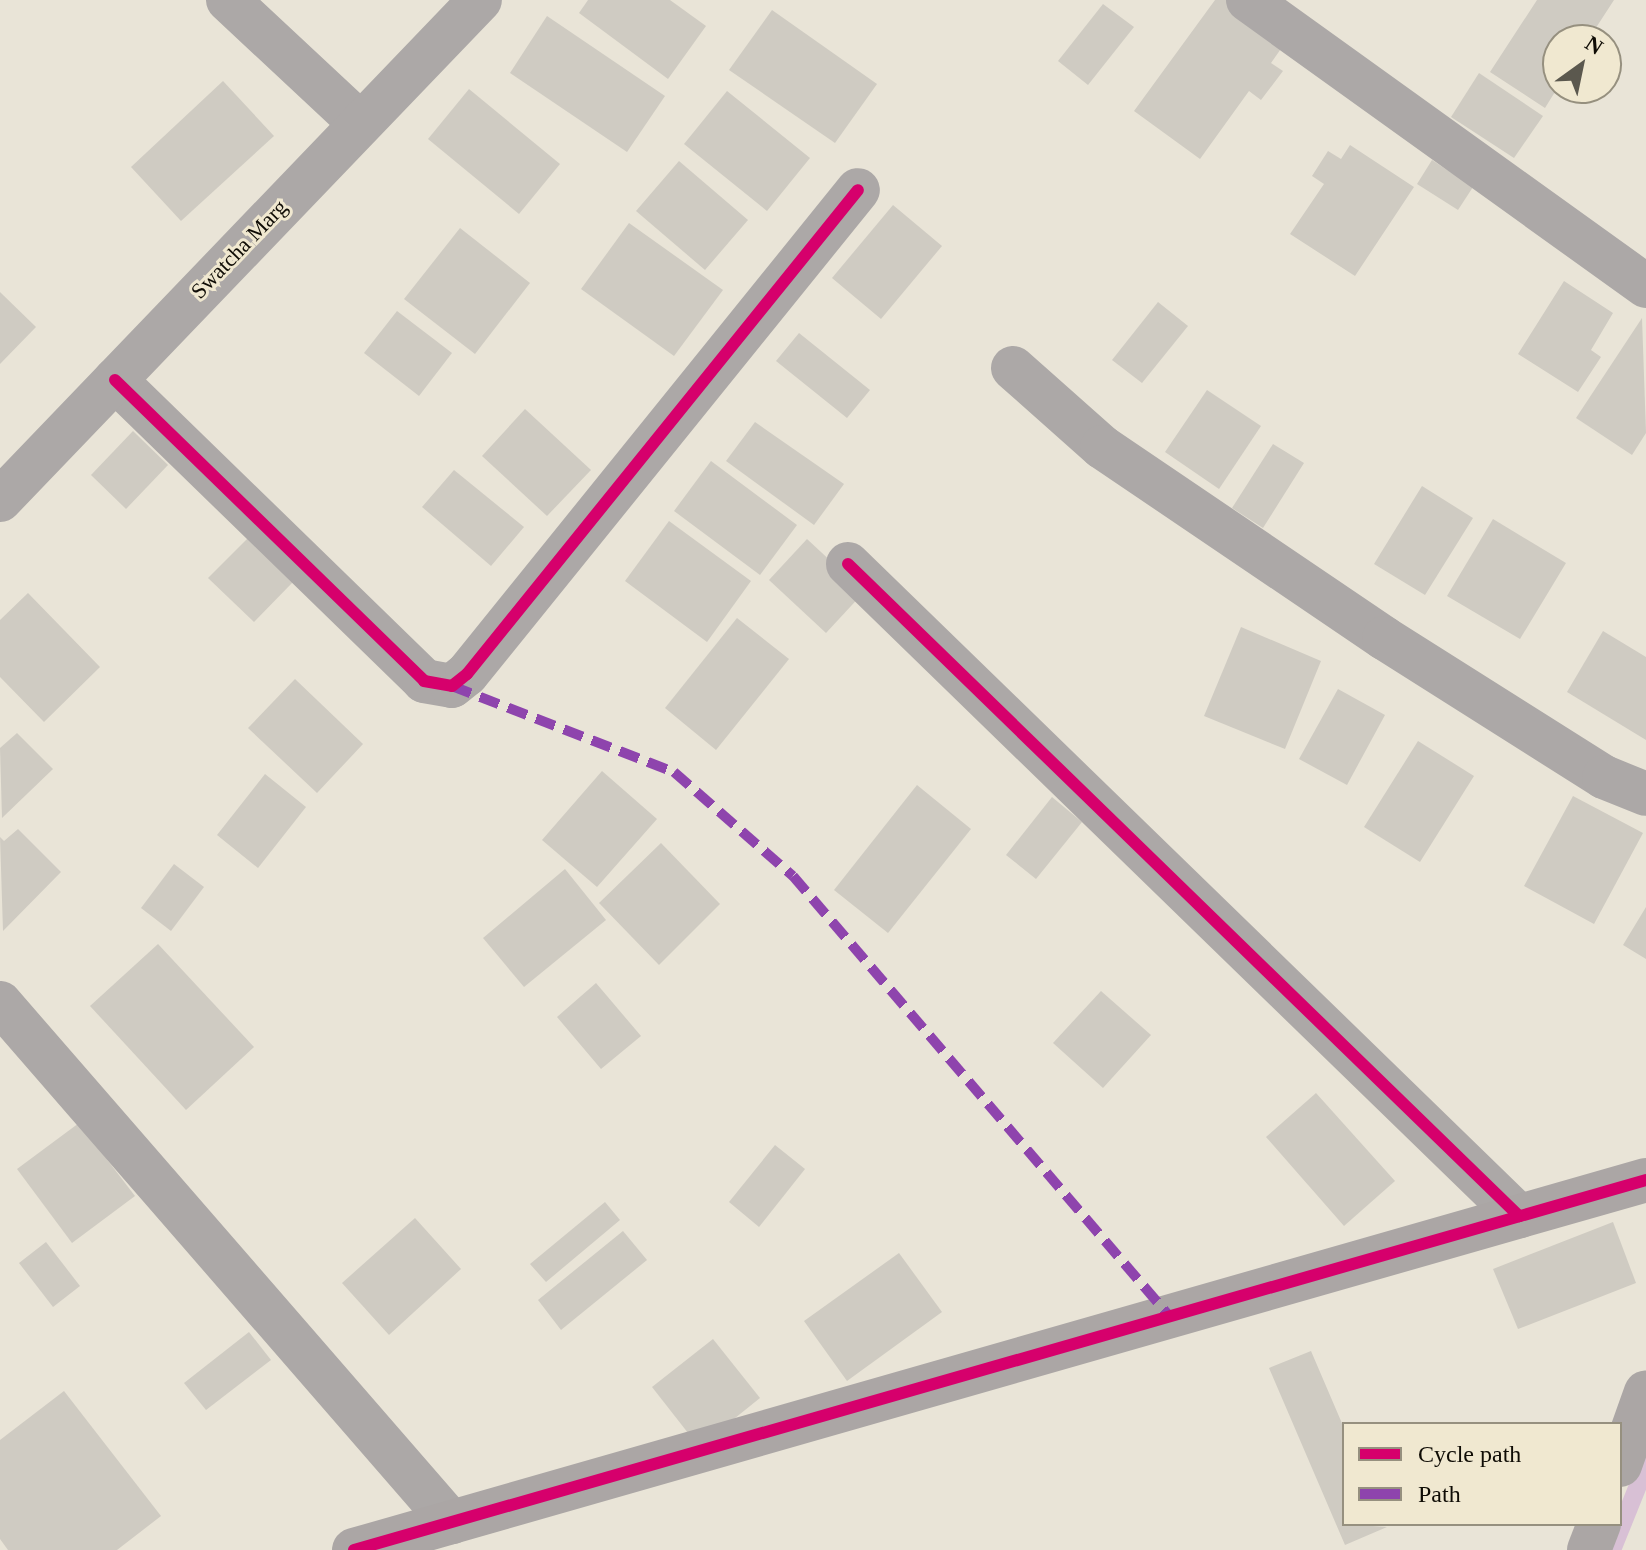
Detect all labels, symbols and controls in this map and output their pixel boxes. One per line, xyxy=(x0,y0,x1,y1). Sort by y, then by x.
north arrow xyxy=(1542,24,1622,104)
text: N xyxy=(1581,30,1608,60)
street label: Swatcha Marg xyxy=(185,194,293,304)
legend xyxy=(1342,1422,1622,1526)
text: Cycle path xyxy=(1418,1441,1521,1467)
text: Path xyxy=(1418,1481,1461,1507)

